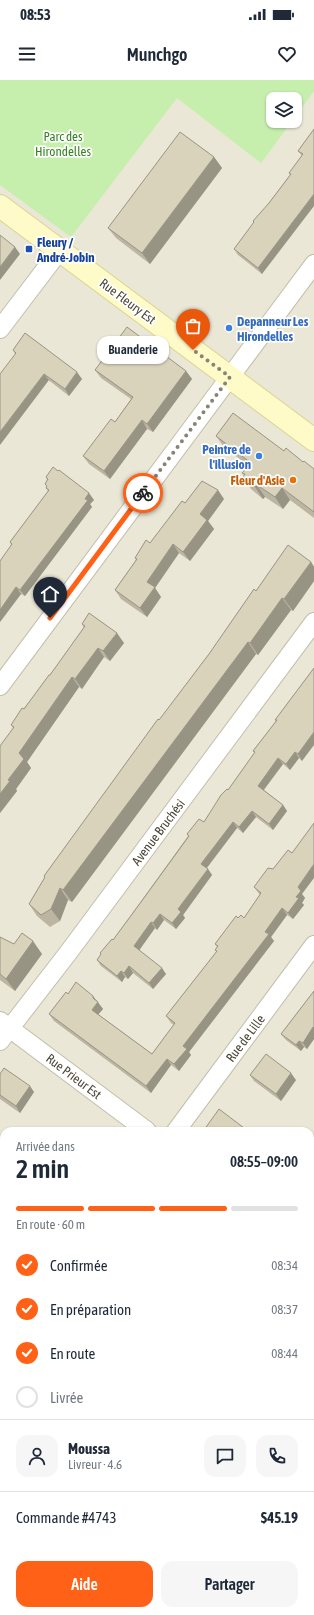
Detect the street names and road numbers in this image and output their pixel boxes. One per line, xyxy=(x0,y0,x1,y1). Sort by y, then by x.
street label: Rue Fleury Est xyxy=(97,276,159,327)
street label: Avenue Bruchési xyxy=(129,796,188,868)
street label: Rue de Lille xyxy=(223,1012,268,1065)
street label: Rue Prieur Est xyxy=(43,1051,105,1102)

